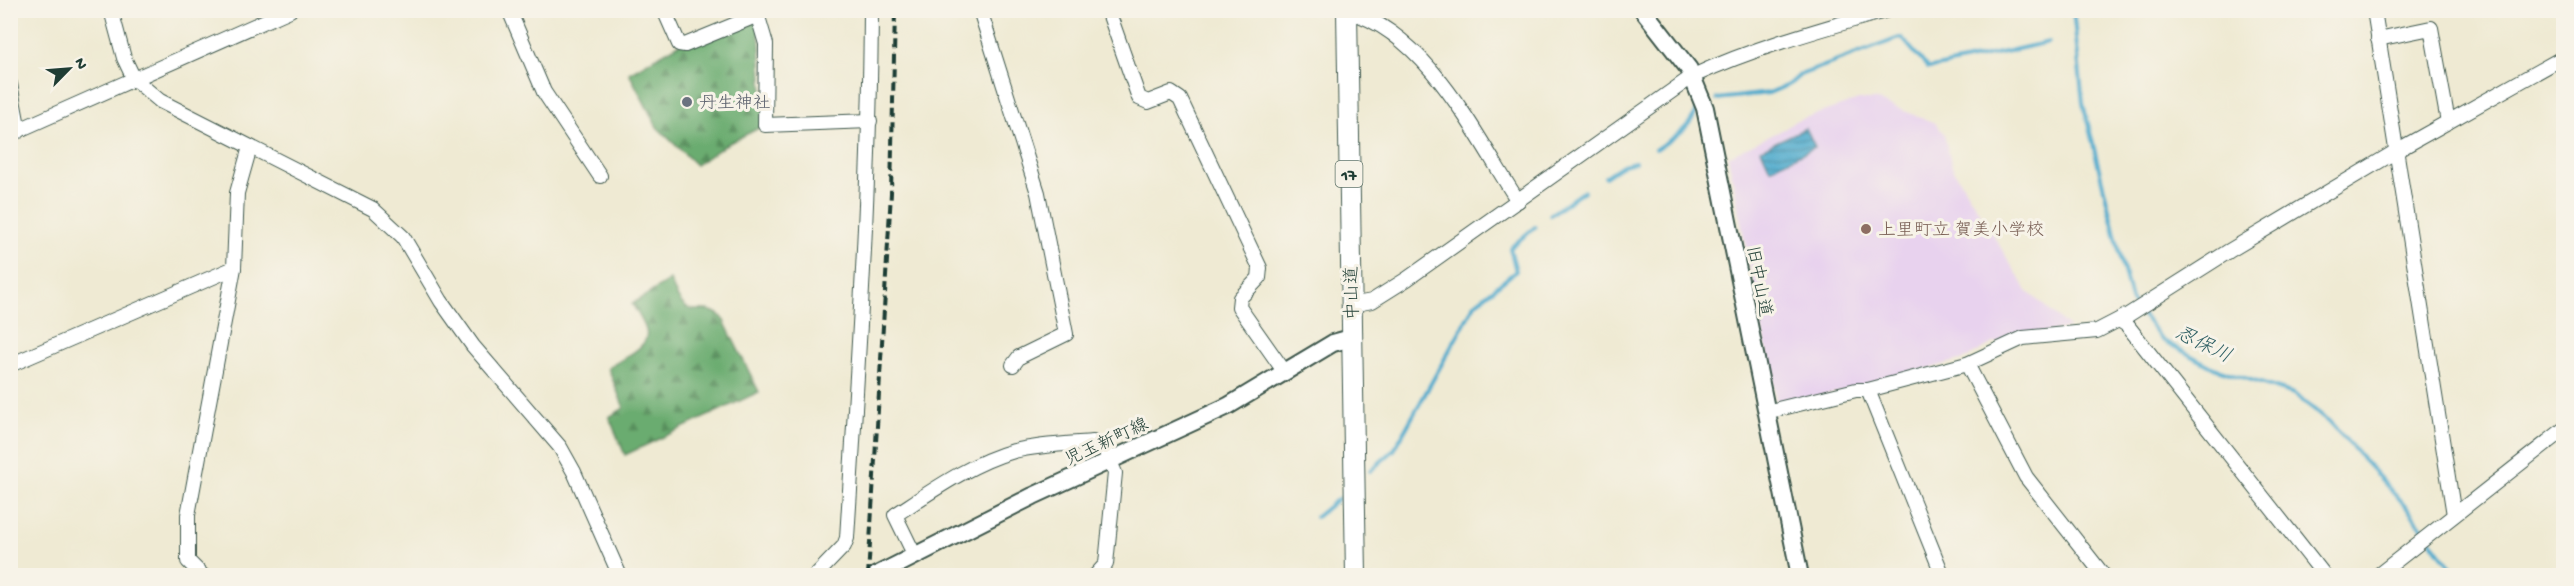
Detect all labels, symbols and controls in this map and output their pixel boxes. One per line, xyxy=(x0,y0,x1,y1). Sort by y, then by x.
north arrow xyxy=(39,39,99,99)
text: N xyxy=(69,55,90,73)
place label: 丹生神社 xyxy=(699,93,771,115)
marker: 丹生神社 xyxy=(680,95,694,109)
road number: 17 xyxy=(1336,161,1362,187)
place label: 上里町立 賀美小学校 xyxy=(1878,220,2044,242)
marker: 上里町立 賀美小学校 xyxy=(1859,222,1873,236)
street label: 旧中山道 xyxy=(1740,244,1776,319)
street label: 中山道 xyxy=(1342,266,1364,320)
water label: 忍保川 xyxy=(2170,322,2235,370)
street label: 児玉新町線 xyxy=(1061,414,1152,472)

